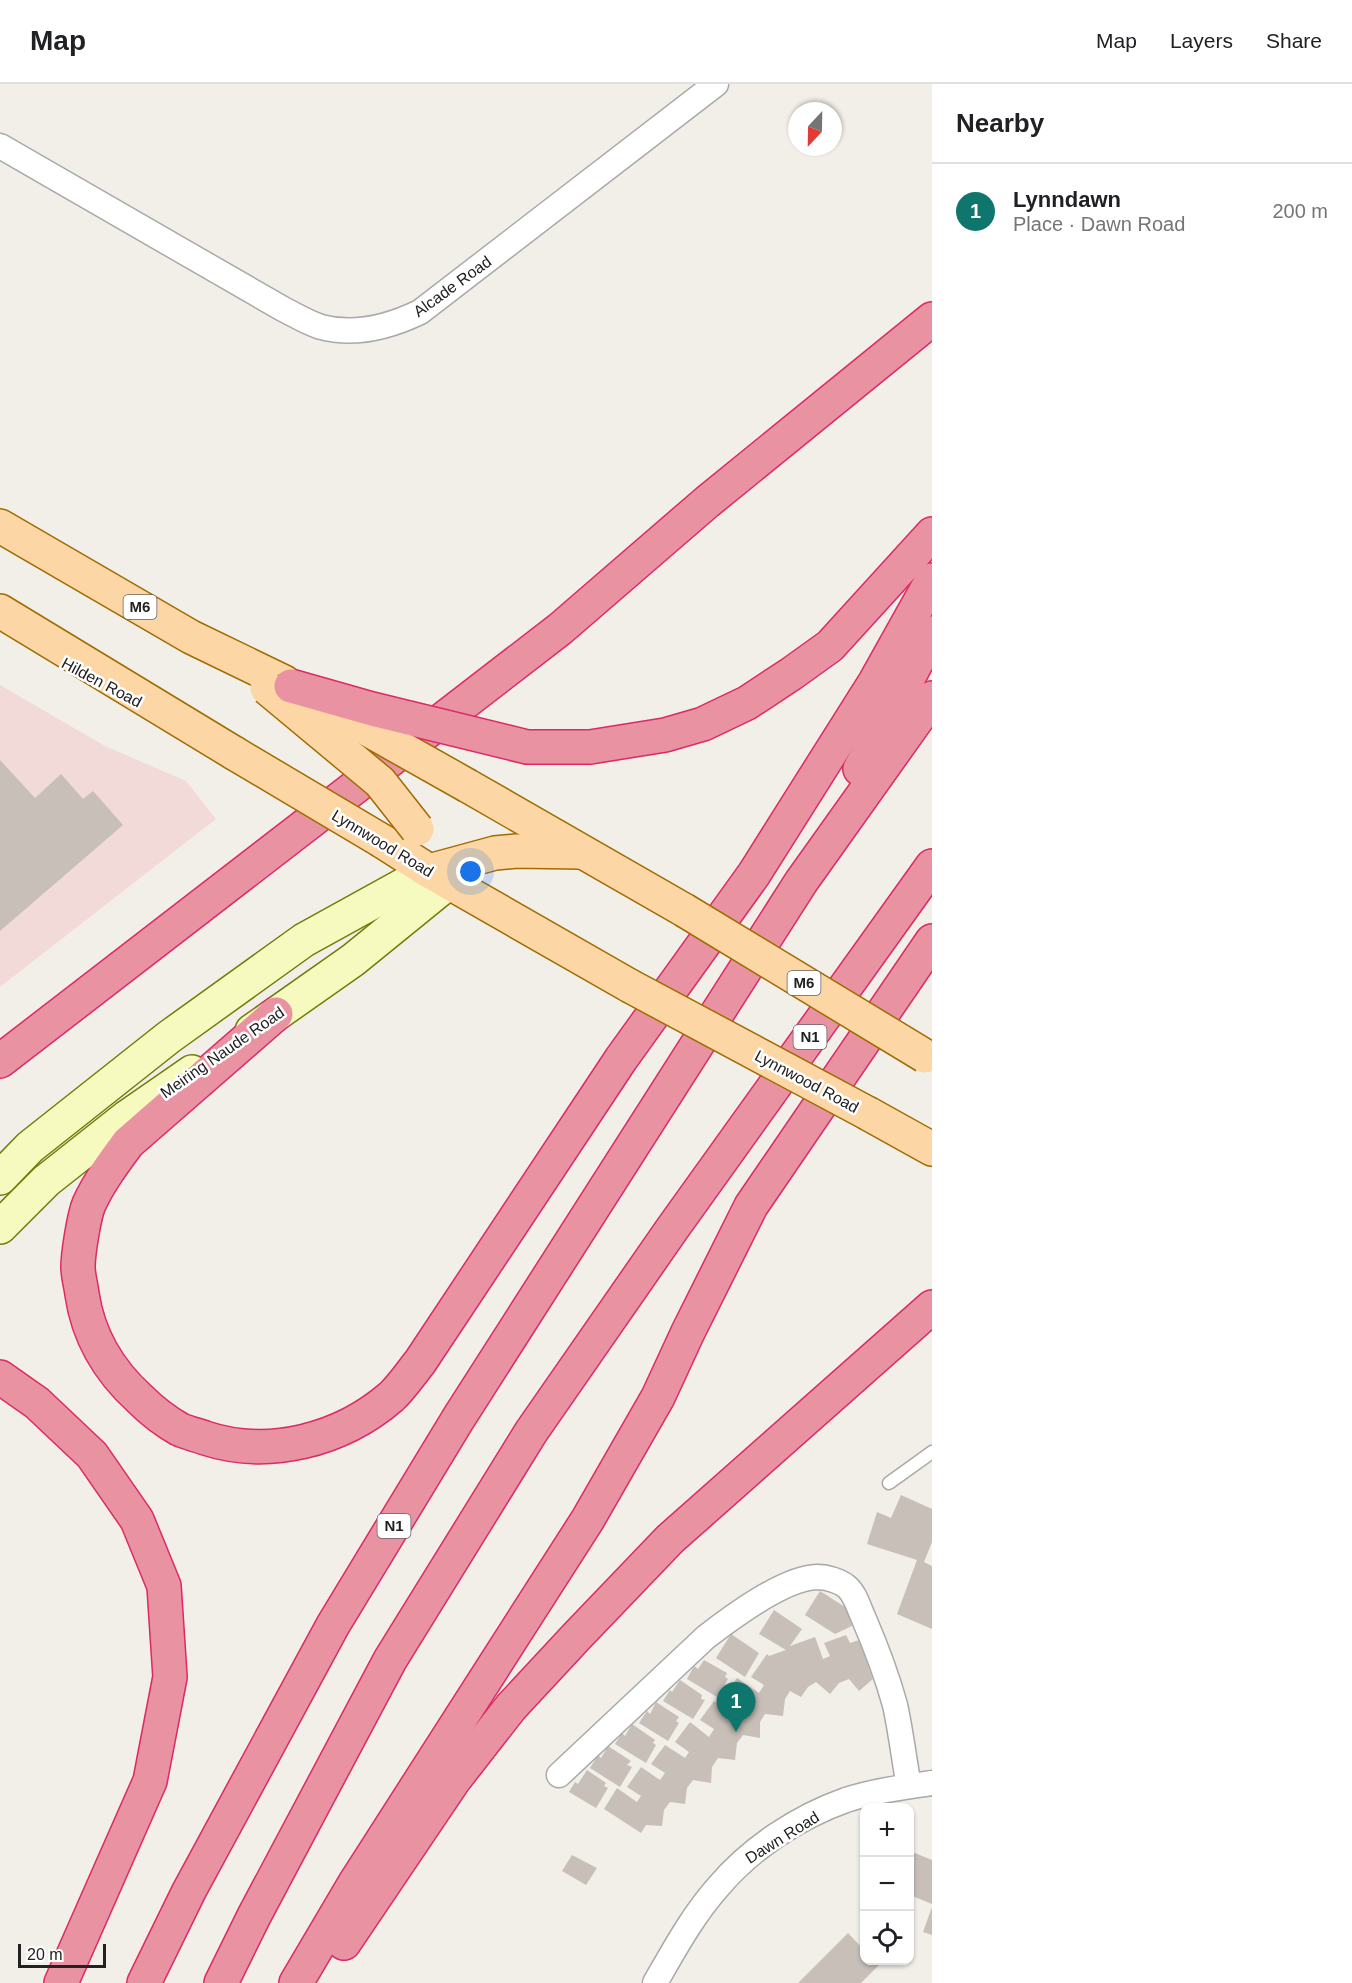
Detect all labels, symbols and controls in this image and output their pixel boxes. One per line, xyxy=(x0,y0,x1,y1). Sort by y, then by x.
text: Map xyxy=(30,25,86,56)
text: Map xyxy=(1096,29,1137,52)
text: Layers xyxy=(1170,29,1233,52)
text: Share xyxy=(1266,29,1322,52)
north arrow xyxy=(788,102,842,156)
text: Nearby xyxy=(956,108,1044,138)
text: Lynndawn xyxy=(1013,187,1121,212)
text: 1 xyxy=(970,200,981,222)
text: 200 m xyxy=(1272,200,1328,222)
text: Place · Dawn Road xyxy=(1013,213,1185,235)
street label: Alcade Road xyxy=(410,253,494,320)
road number: M6 xyxy=(124,595,156,619)
street label: Hilden Road xyxy=(59,654,145,711)
street label: Lynnwood Road xyxy=(329,807,436,880)
your location xyxy=(456,857,485,886)
road number: M6 xyxy=(788,971,820,995)
street label: Meiring Naude Road xyxy=(157,1003,287,1101)
road number: N1 xyxy=(794,1025,826,1049)
street label: Lynnwood Road xyxy=(752,1047,862,1116)
road number: N1 xyxy=(378,1514,410,1538)
pin: 1 xyxy=(716,1682,756,1732)
map controls xyxy=(860,1803,914,1965)
button: + xyxy=(860,1803,914,1857)
street label: Dawn Road xyxy=(742,1808,822,1867)
button: − xyxy=(860,1857,914,1911)
button: locate xyxy=(860,1911,914,1965)
scale bar xyxy=(18,1941,106,1968)
text: 20 m xyxy=(27,1946,63,1963)

